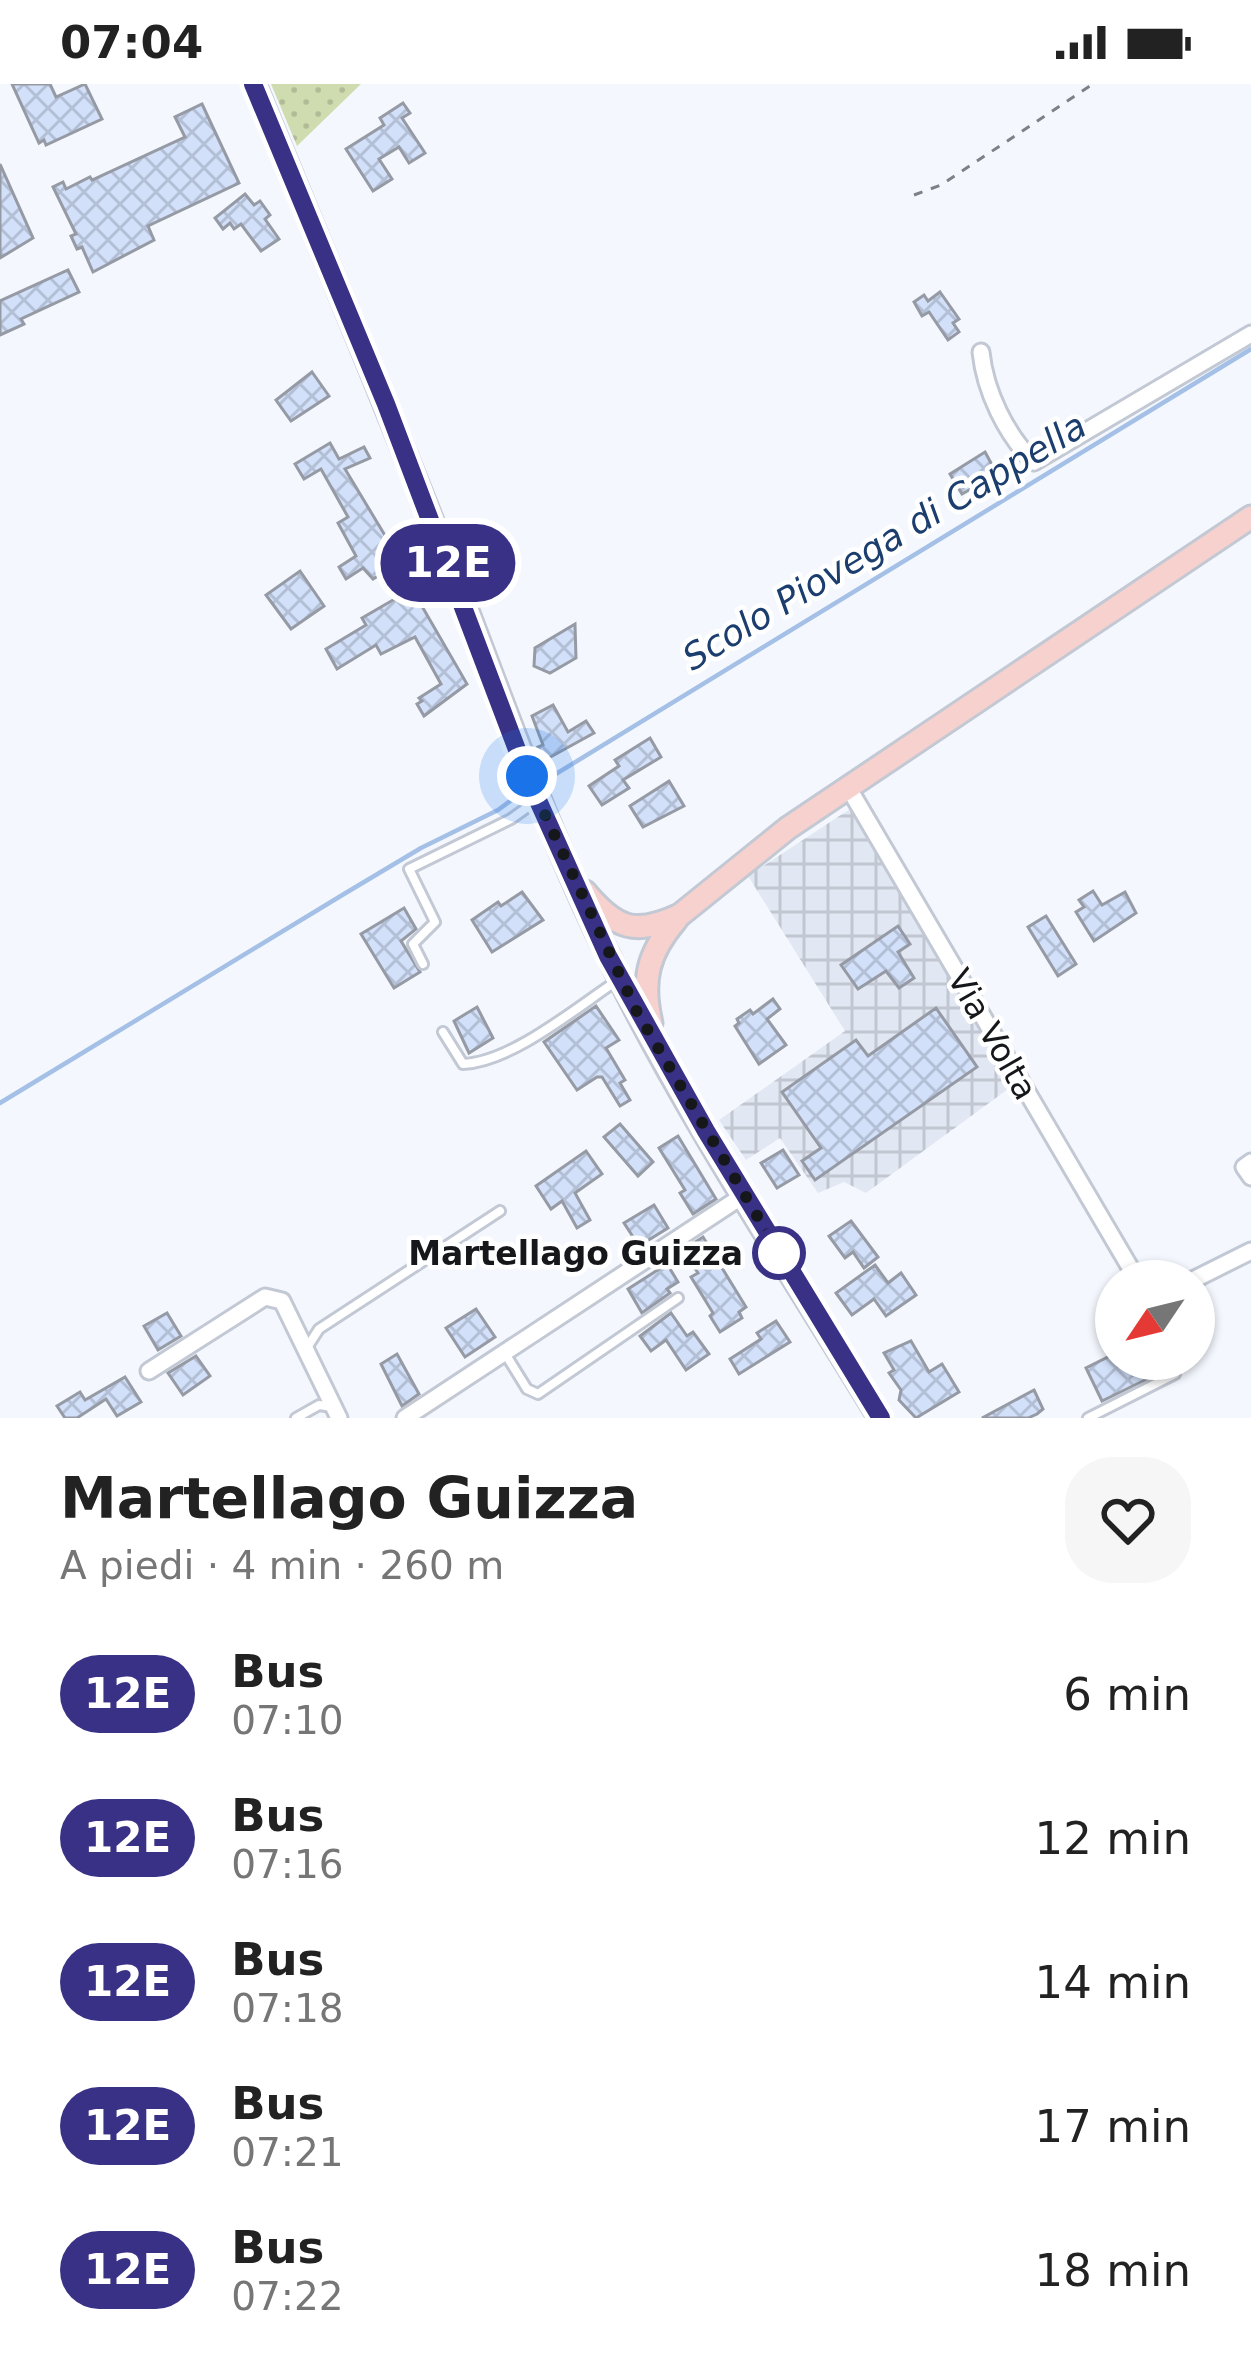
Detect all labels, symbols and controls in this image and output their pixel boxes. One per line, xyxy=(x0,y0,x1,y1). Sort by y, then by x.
text: 07:04 xyxy=(60,16,203,69)
water label: Scolo Piovega di Cappella xyxy=(675,405,1093,678)
line badge: 12E xyxy=(379,524,517,602)
text: 12E xyxy=(404,538,492,587)
your location xyxy=(497,746,557,806)
street label: Via Volta xyxy=(940,962,1046,1106)
marker: Martellago Guizza xyxy=(754,1228,804,1278)
place label: Martellago Guizza xyxy=(408,1234,743,1273)
north arrow xyxy=(1095,1260,1215,1380)
map controls xyxy=(1095,1260,1215,1380)
button: heart xyxy=(1065,1457,1191,1583)
text: Martellago Guizza xyxy=(60,1465,638,1531)
text: A piedi · 4 min · 260 m xyxy=(60,1543,504,1588)
text: Bus xyxy=(231,1645,324,1698)
text: 6 min xyxy=(1063,1668,1191,1721)
text: 12E xyxy=(84,1669,171,1718)
text: 07:10 xyxy=(231,1698,344,1743)
text: Bus xyxy=(231,1789,324,1842)
text: 12 min xyxy=(1035,1812,1191,1865)
text: 12E xyxy=(84,1813,171,1862)
text: 07:16 xyxy=(231,1842,344,1887)
text: Bus xyxy=(231,1933,324,1986)
text: 14 min xyxy=(1035,1956,1191,2009)
text: 12E xyxy=(84,1957,171,2006)
text: 07:18 xyxy=(231,1986,344,2031)
text: Bus xyxy=(231,2077,324,2130)
text: 17 min xyxy=(1035,2100,1191,2153)
text: 12E xyxy=(84,2101,171,2150)
text: 07:21 xyxy=(231,2130,344,2175)
text: Bus xyxy=(231,2221,324,2274)
text: 18 min xyxy=(1035,2244,1191,2297)
text: 12E xyxy=(84,2245,171,2294)
text: 07:22 xyxy=(231,2274,344,2319)

